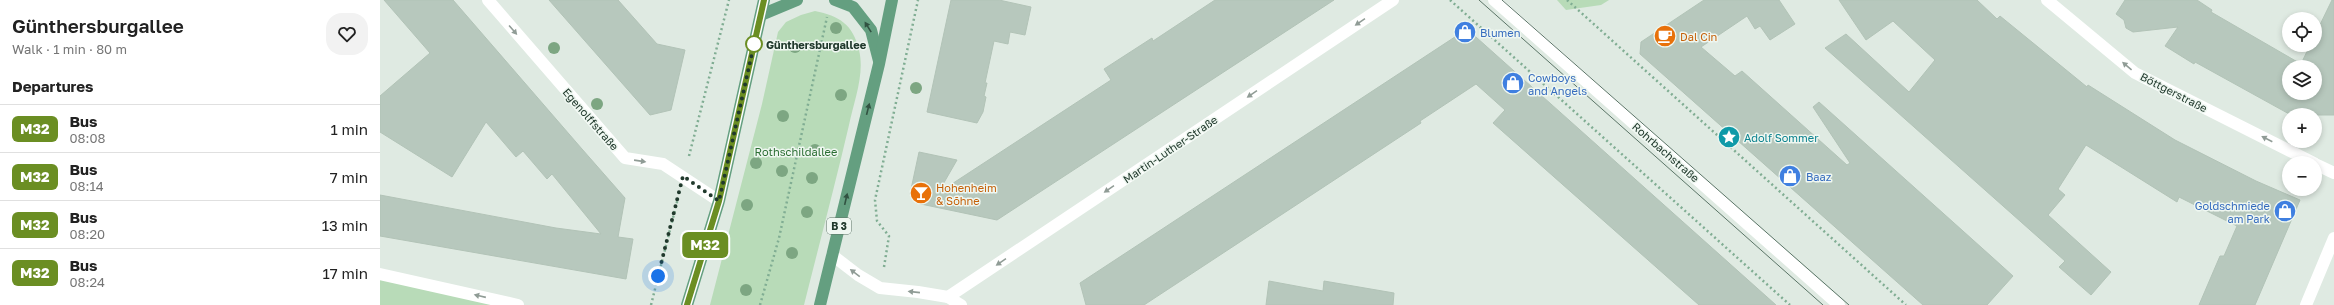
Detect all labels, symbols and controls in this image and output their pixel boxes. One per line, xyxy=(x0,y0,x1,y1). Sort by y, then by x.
map controls xyxy=(2282,12,2322,196)
button: locate xyxy=(2282,12,2322,52)
button: heart xyxy=(326,13,368,55)
text: Günthersburgallee xyxy=(12,14,184,37)
one-way arrow xyxy=(1355,18,1366,26)
shop icon: Blumen xyxy=(1452,19,1478,45)
one-way arrow xyxy=(864,22,872,32)
cafe icon: Dal Cin xyxy=(1652,23,1678,49)
one-way arrow xyxy=(509,24,518,35)
place label: Blumen xyxy=(1480,26,1520,39)
place label: Dal Cin xyxy=(1680,30,1717,43)
marker: Günthersburgallee xyxy=(745,35,763,53)
place label: Günthersburgallee xyxy=(766,38,867,51)
text: Walk · 1 min · 80 m xyxy=(12,41,127,57)
button: layers xyxy=(2282,60,2322,100)
one-way arrow xyxy=(2121,62,2132,71)
shop icon: Cowboys and Angels xyxy=(1500,70,1526,96)
street label: Böttgerstraße xyxy=(2138,70,2210,114)
place label: Cowboys and Angels xyxy=(1528,71,1587,97)
text: Departures xyxy=(12,77,93,95)
street label: Egenolffstraße xyxy=(561,85,621,153)
one-way arrow xyxy=(1247,90,1257,98)
one-way arrow xyxy=(865,102,871,114)
button: + xyxy=(2282,108,2322,148)
text: Bus xyxy=(70,112,97,130)
street label: Martin-Luther-Straße xyxy=(1120,113,1220,185)
street label: Rohrbachstraße xyxy=(1630,119,1702,185)
text: M32 xyxy=(20,120,50,137)
text: 1 min xyxy=(330,120,368,138)
place icon: Adolf Sommer xyxy=(1716,124,1742,150)
text: 08:08 xyxy=(70,130,105,146)
place label: Adolf Sommer xyxy=(1744,131,1819,144)
one-way arrow xyxy=(2261,136,2272,142)
park label: Rothschildallee xyxy=(755,145,837,158)
button: − xyxy=(2282,156,2322,196)
one-way arrow xyxy=(634,158,646,164)
text: Bus xyxy=(70,160,97,178)
shop icon: Baaz xyxy=(1777,163,1803,189)
text: M32 xyxy=(20,168,50,185)
text: 7 min xyxy=(330,168,368,186)
place label: Baaz xyxy=(1806,170,1832,183)
text: 08:14 xyxy=(70,178,104,194)
bar icon: Hohenheim & Sõhne xyxy=(908,180,934,206)
place label: Hohenheim & Sõhne xyxy=(936,181,997,207)
one-way arrow xyxy=(1103,186,1115,193)
one-way arrow xyxy=(843,193,849,205)
shop icon: Goldschmiede am Park xyxy=(2272,198,2298,224)
place label: Goldschmiede am Park xyxy=(2195,199,2270,225)
text: Bus xyxy=(70,208,97,226)
text: M32 xyxy=(20,216,50,233)
text: 13 min xyxy=(322,216,368,234)
road number: B 3 xyxy=(827,218,851,234)
text: 08:20 xyxy=(70,226,105,242)
line badge: M32 xyxy=(682,232,728,258)
text: M32 xyxy=(690,236,720,253)
text: Bus xyxy=(70,256,97,274)
one-way arrow xyxy=(996,258,1006,266)
text: M32 xyxy=(20,264,50,281)
text: 17 min xyxy=(323,264,368,282)
your location xyxy=(648,266,668,286)
one-way arrow xyxy=(850,269,861,277)
text: 08:24 xyxy=(70,274,105,290)
one-way arrow xyxy=(908,288,920,295)
one-way arrow xyxy=(474,293,487,299)

